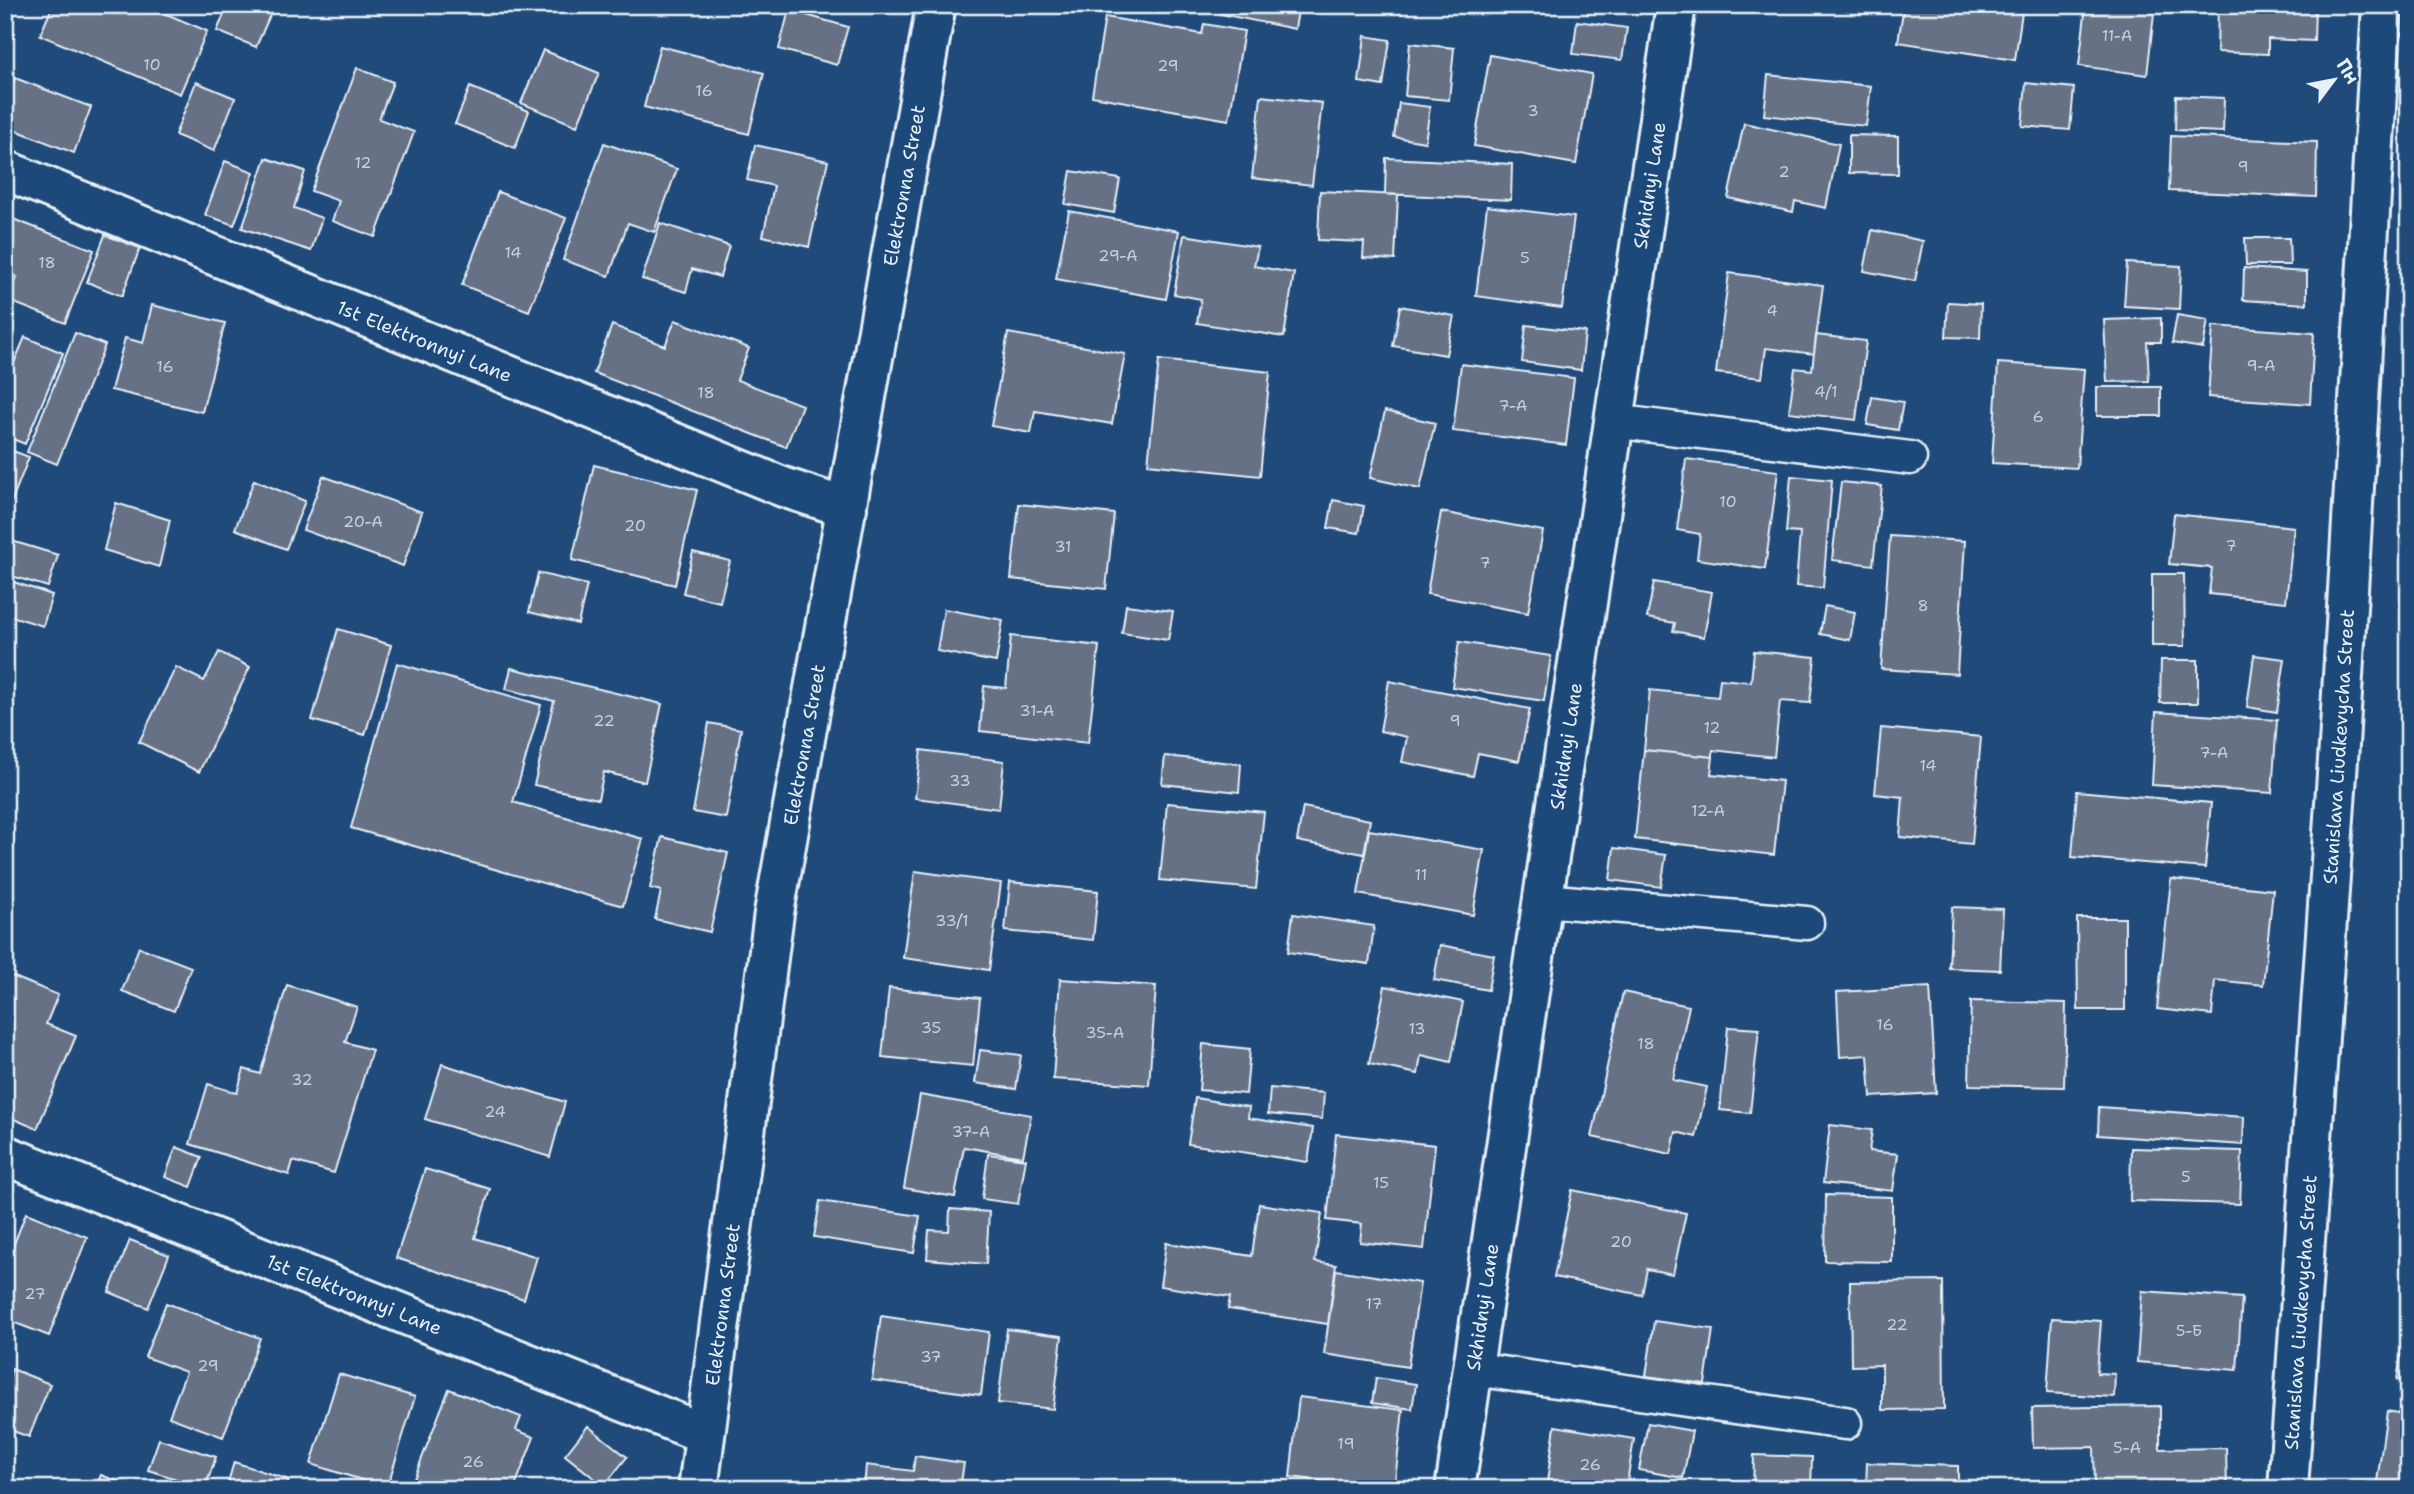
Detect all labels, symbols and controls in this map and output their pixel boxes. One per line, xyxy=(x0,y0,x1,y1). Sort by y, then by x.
house number: 11-А xyxy=(2102,25,2132,46)
north arrow xyxy=(2298,46,2368,116)
house number: 10 xyxy=(143,54,161,75)
text: Пн xyxy=(2331,54,2365,89)
house number: 29 xyxy=(1157,55,1179,76)
house number: 16 xyxy=(695,80,713,101)
house number: 3 xyxy=(1527,100,1539,121)
street label: Elektronna Street xyxy=(878,103,931,268)
street label: Skhidnyi Lane xyxy=(1628,120,1671,251)
house number: 12 xyxy=(354,152,372,173)
house number: 9 xyxy=(2237,156,2249,177)
house number: 2 xyxy=(1778,161,1790,182)
house number: 14 xyxy=(504,242,522,263)
house number: 29-А xyxy=(1098,245,1138,266)
house number: 5 xyxy=(1520,247,1530,268)
house number: 18 xyxy=(38,252,56,273)
street label: 1st Elektronnyi Lane xyxy=(333,295,516,388)
house number: 4 xyxy=(1766,300,1778,321)
house number: 9-А xyxy=(2246,355,2276,376)
house number: 16 xyxy=(156,356,174,377)
house number: 4/1 xyxy=(1814,381,1838,402)
house number: 18 xyxy=(697,382,715,403)
house number: 7-А xyxy=(1499,395,1527,416)
house number: 6 xyxy=(2032,406,2044,427)
house number: 10 xyxy=(1719,491,1737,512)
house number: 20-А xyxy=(343,511,383,532)
house number: 20 xyxy=(624,515,646,536)
house number: 7 xyxy=(2225,535,2237,556)
house number: 31 xyxy=(1054,536,1072,557)
house number: 7 xyxy=(1479,552,1491,573)
house number: 8 xyxy=(1917,595,1929,616)
street label: Stanislava Liudkevycha Street xyxy=(2317,609,2360,885)
street label: Elektronna Street xyxy=(778,662,831,827)
street label: Skhidnyi Lane xyxy=(1544,681,1588,812)
house number: 31-А xyxy=(1020,700,1054,721)
house number: 22 xyxy=(593,710,615,731)
house number: 9 xyxy=(1449,710,1461,731)
house number: 12 xyxy=(1703,717,1721,738)
house number: 7-А xyxy=(2200,742,2228,763)
house number: 14 xyxy=(1919,755,1937,776)
house number: 33 xyxy=(949,770,971,791)
house number: 12-А xyxy=(1691,800,1725,821)
house number: 11 xyxy=(1415,864,1427,885)
house number: 33/1 xyxy=(935,910,969,931)
house number: 16 xyxy=(1876,1014,1894,1035)
house number: 35 xyxy=(921,1017,941,1038)
house number: 13 xyxy=(1408,1018,1426,1039)
house number: 35-А xyxy=(1086,1022,1124,1043)
house number: 18 xyxy=(1637,1033,1655,1054)
house number: 32 xyxy=(291,1069,313,1090)
house number: 24 xyxy=(484,1101,506,1122)
house number: 37-А xyxy=(952,1121,990,1142)
house number: 5 xyxy=(2181,1166,2191,1187)
house number: 15 xyxy=(1373,1172,1389,1193)
street label: Stanislava Liudkevycha Street xyxy=(2279,1174,2322,1451)
street label: Elektronna Street xyxy=(700,1222,746,1387)
house number: 20 xyxy=(1610,1231,1632,1252)
street label: Skhidnyi Lane xyxy=(1461,1242,1504,1372)
street label: 1st Elektronnyi Lane xyxy=(263,1248,446,1341)
house number: 27 xyxy=(24,1283,46,1304)
house number: 17 xyxy=(1365,1293,1383,1314)
house number: 22 xyxy=(1886,1314,1908,1335)
house number: 5-Б xyxy=(2176,1320,2202,1341)
house number: 37 xyxy=(920,1346,942,1367)
house number: 29 xyxy=(197,1355,219,1376)
house number: 19 xyxy=(1337,1433,1355,1454)
house number: 5-А xyxy=(2113,1437,2141,1458)
house number: 26 xyxy=(462,1451,484,1472)
house number: 26 xyxy=(1579,1454,1601,1475)

